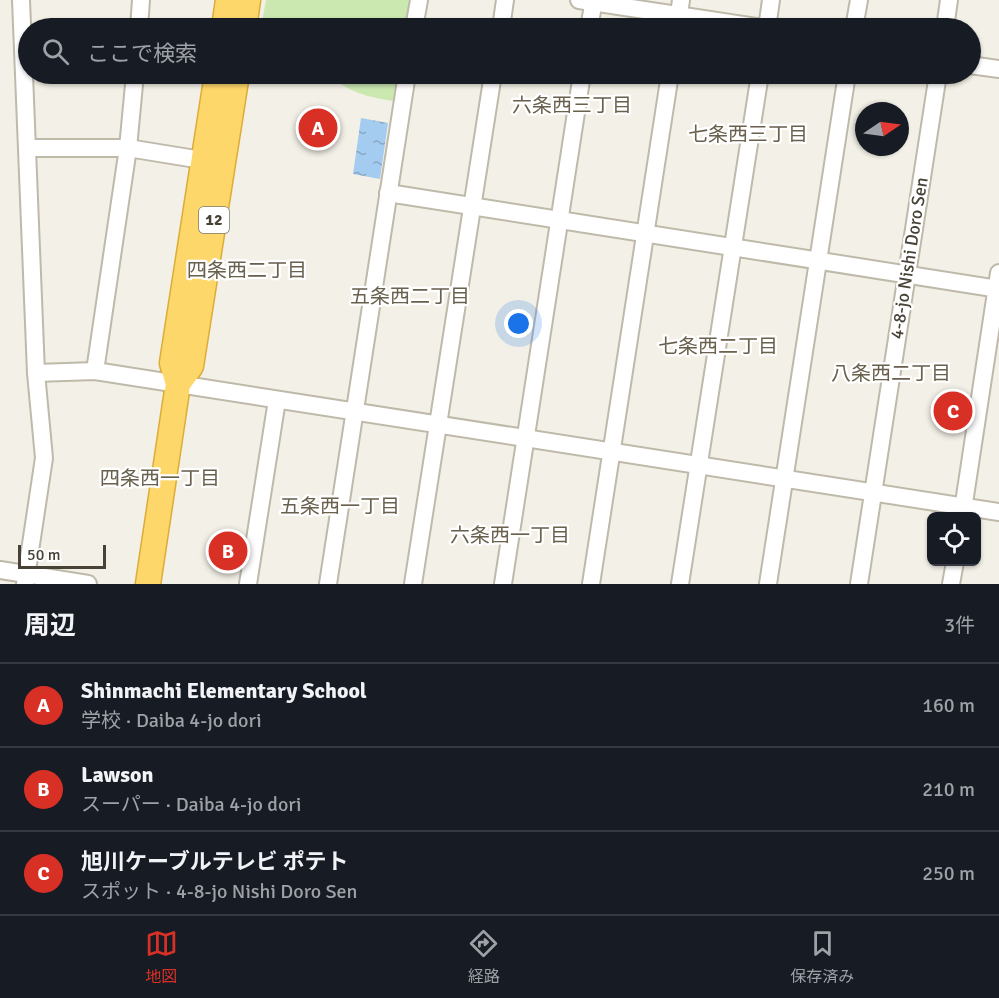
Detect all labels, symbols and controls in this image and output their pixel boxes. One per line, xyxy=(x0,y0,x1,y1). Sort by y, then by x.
search box xyxy=(18,18,981,84)
icon: search xyxy=(39,35,72,68)
text: ここで検索 xyxy=(87,40,197,67)
district label: 六条西三丁目 xyxy=(512,93,632,118)
north arrow xyxy=(855,102,909,156)
pin: A xyxy=(298,106,338,150)
district label: 七条西三丁目 xyxy=(688,122,808,147)
street label: 4-8-jo Nishi Doro Sen xyxy=(885,176,933,340)
road number: 12 xyxy=(199,207,229,233)
district label: 四条西二丁目 xyxy=(187,258,307,283)
district label: 五条西二丁目 xyxy=(350,284,470,309)
your location xyxy=(504,309,533,338)
district label: 七条西二丁目 xyxy=(658,334,778,359)
district label: 八条西二丁目 xyxy=(831,361,951,386)
pin: C xyxy=(934,388,972,434)
district label: 四条西一丁目 xyxy=(100,466,220,491)
district label: 五条西一丁目 xyxy=(280,494,400,519)
map controls xyxy=(927,512,981,566)
button: locate xyxy=(927,512,981,566)
district label: 六条西一丁目 xyxy=(450,523,570,548)
pin: B xyxy=(208,528,248,574)
scale bar xyxy=(18,542,106,570)
text: 50 m xyxy=(27,545,61,565)
text: 周辺 xyxy=(24,610,76,642)
text: 3件 xyxy=(944,613,975,638)
text: Shinmachi Elementary School xyxy=(81,677,367,704)
text: A xyxy=(37,693,50,718)
text: 160 m xyxy=(922,693,975,718)
text: 学校 · Daiba 4-jo dori xyxy=(81,708,262,733)
text: Lawson xyxy=(81,761,154,788)
text: B xyxy=(37,777,50,802)
text: 210 m xyxy=(922,777,975,802)
text: スーパー · Daiba 4-jo dori xyxy=(81,792,301,817)
text: 旭川ケーブルテレビ ポテト xyxy=(81,848,349,875)
text: C xyxy=(37,861,50,886)
text: 250 m xyxy=(922,861,975,886)
text: スポット · 4-8-jo Nishi Doro Sen xyxy=(81,879,358,904)
tab: 地図 xyxy=(145,927,178,987)
tab: 経路 xyxy=(467,927,500,987)
tab: 保存済み xyxy=(790,927,854,987)

